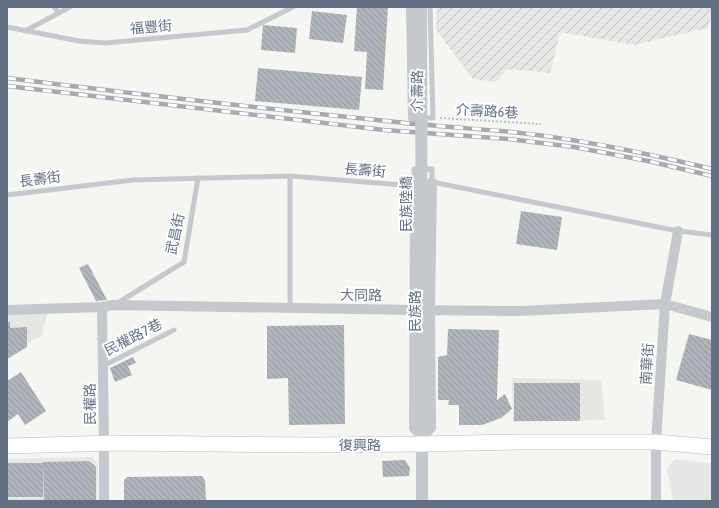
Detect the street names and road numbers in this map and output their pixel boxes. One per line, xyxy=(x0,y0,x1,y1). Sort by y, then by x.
street label: 福豐街 xyxy=(129,17,173,37)
street label: 介壽路 xyxy=(409,70,425,112)
street label: 介壽路6巷 xyxy=(455,101,519,121)
street label: 長壽街 xyxy=(343,160,387,180)
street label: 長壽街 xyxy=(18,169,62,189)
street label: 民族陸橋 xyxy=(398,176,414,232)
street label: 武昌街 xyxy=(163,212,187,256)
street label: 大同路 xyxy=(340,287,382,303)
street label: 民族路 xyxy=(407,290,423,332)
street label: 民權路7巷 xyxy=(101,316,165,358)
street label: 南華街 xyxy=(638,342,656,386)
street label: 民權路 xyxy=(82,383,98,425)
street label: 復興路 xyxy=(339,437,381,453)

